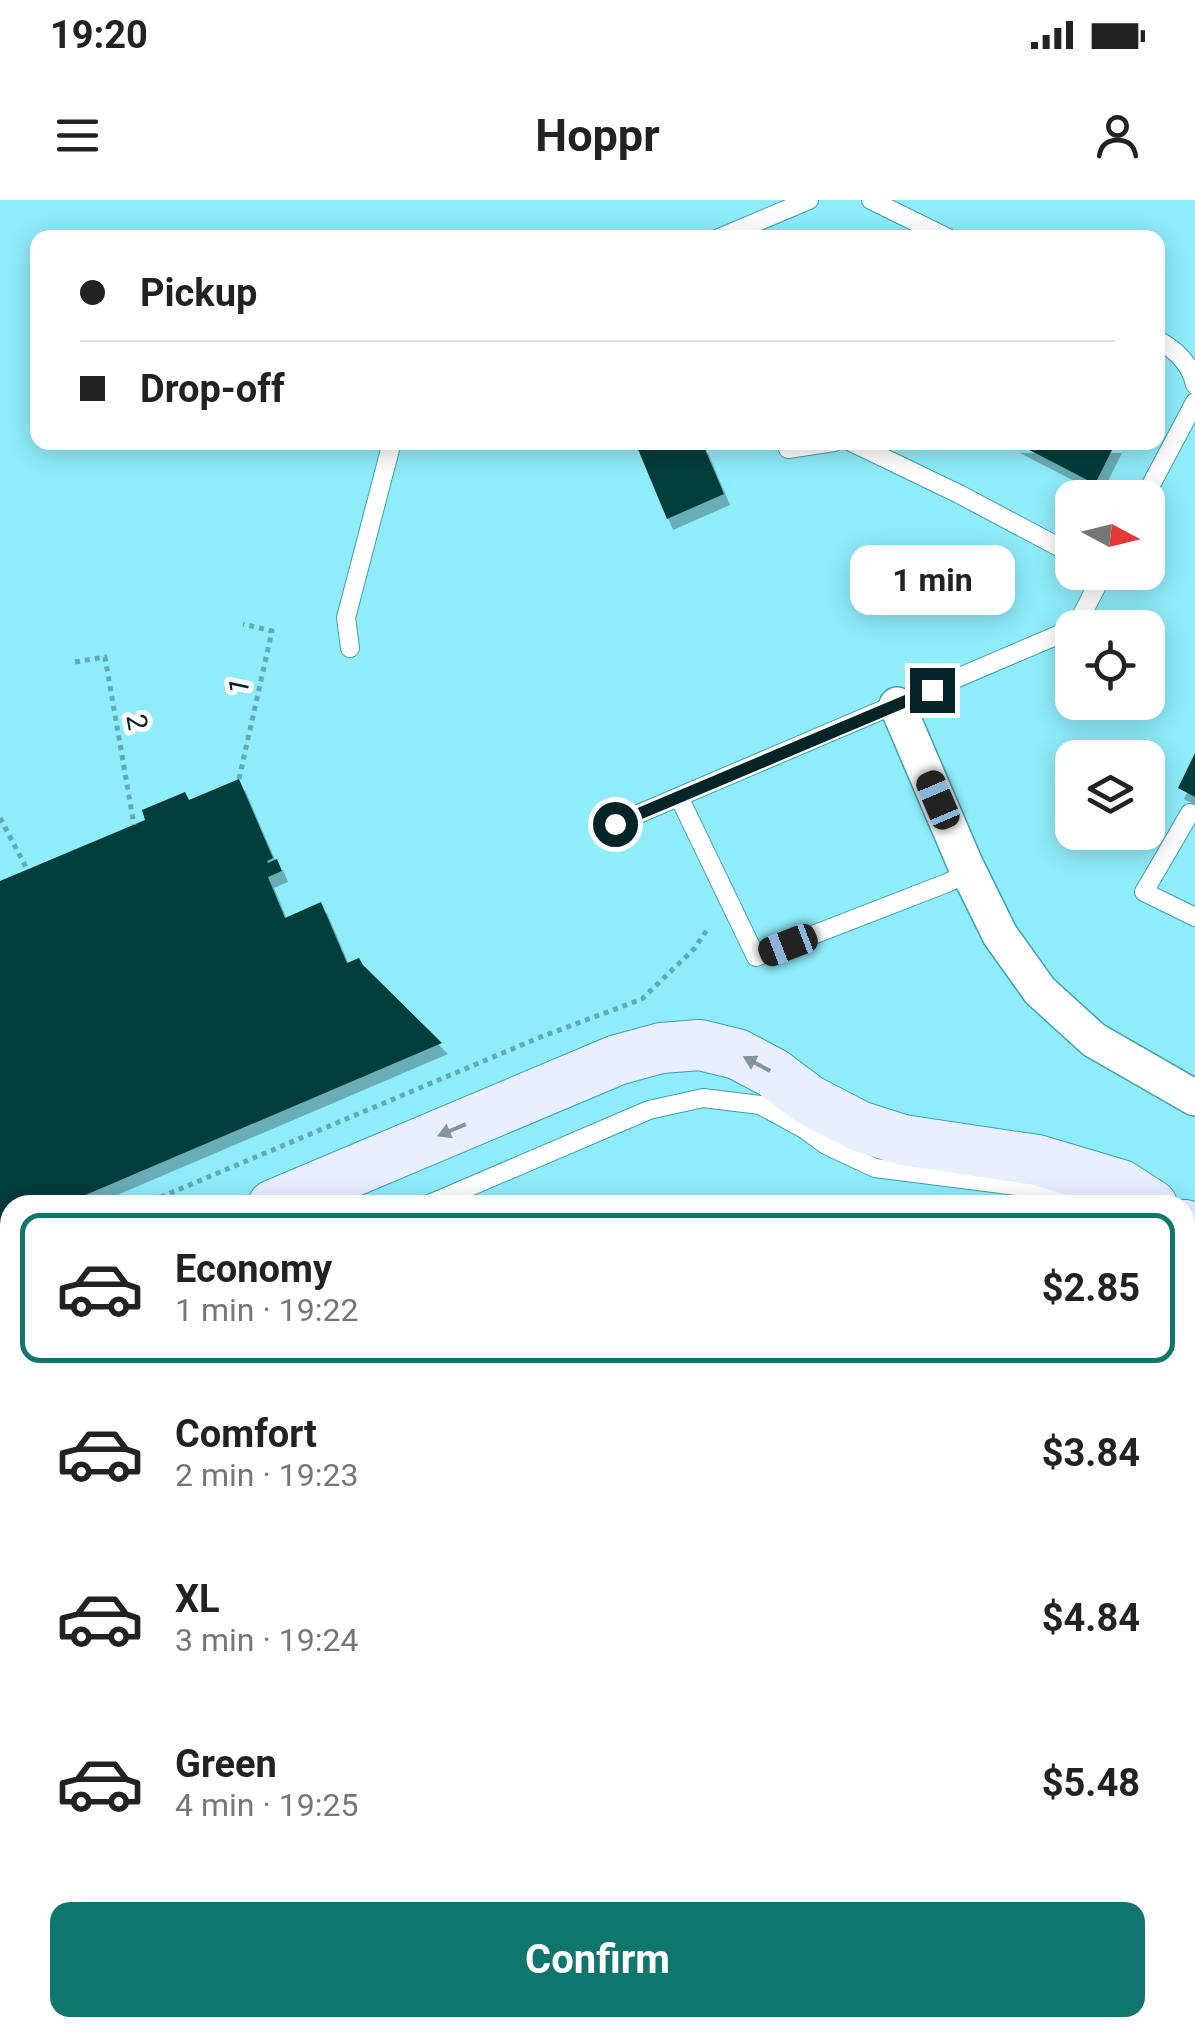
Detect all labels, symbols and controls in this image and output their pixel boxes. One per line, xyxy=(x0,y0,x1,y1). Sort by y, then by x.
text: 19:20 xyxy=(50,13,148,57)
icon: menu xyxy=(50,108,105,163)
icon: person xyxy=(1090,108,1145,163)
text: Hoppr xyxy=(535,109,660,162)
text: Pickup xyxy=(140,271,257,315)
text: Drop-off xyxy=(140,367,285,411)
north arrow xyxy=(1055,480,1165,590)
map controls xyxy=(1055,480,1165,850)
callout: 1 min xyxy=(850,545,1014,615)
text: 1 min xyxy=(892,561,973,599)
button: locate xyxy=(1055,610,1165,720)
route end xyxy=(910,668,955,713)
street label: 1 xyxy=(221,675,257,697)
street label: 2 xyxy=(119,711,155,733)
button: layers xyxy=(1055,740,1165,850)
car xyxy=(912,767,964,833)
route start xyxy=(593,802,638,847)
car xyxy=(755,920,821,970)
one-way arrow xyxy=(743,1056,772,1073)
one-way arrow xyxy=(436,1122,466,1138)
icon: car xyxy=(55,1243,145,1333)
text: Economy xyxy=(175,1247,332,1291)
text: $2.85 xyxy=(1042,1266,1140,1310)
text: 1 min · 19:22 xyxy=(175,1291,358,1329)
icon: car xyxy=(55,1408,145,1498)
text: Comfort xyxy=(175,1412,317,1456)
text: $3.84 xyxy=(1042,1431,1140,1475)
text: 2 min · 19:23 xyxy=(175,1456,358,1494)
icon: car xyxy=(55,1573,145,1663)
text: XL xyxy=(175,1577,220,1621)
text: $4.84 xyxy=(1042,1596,1140,1640)
text: 3 min · 19:24 xyxy=(175,1621,358,1659)
icon: car xyxy=(55,1738,145,1828)
text: Green xyxy=(175,1742,277,1786)
text: $5.48 xyxy=(1042,1761,1140,1805)
text: 4 min · 19:25 xyxy=(175,1786,358,1824)
button: Confirm xyxy=(50,1902,1145,2017)

